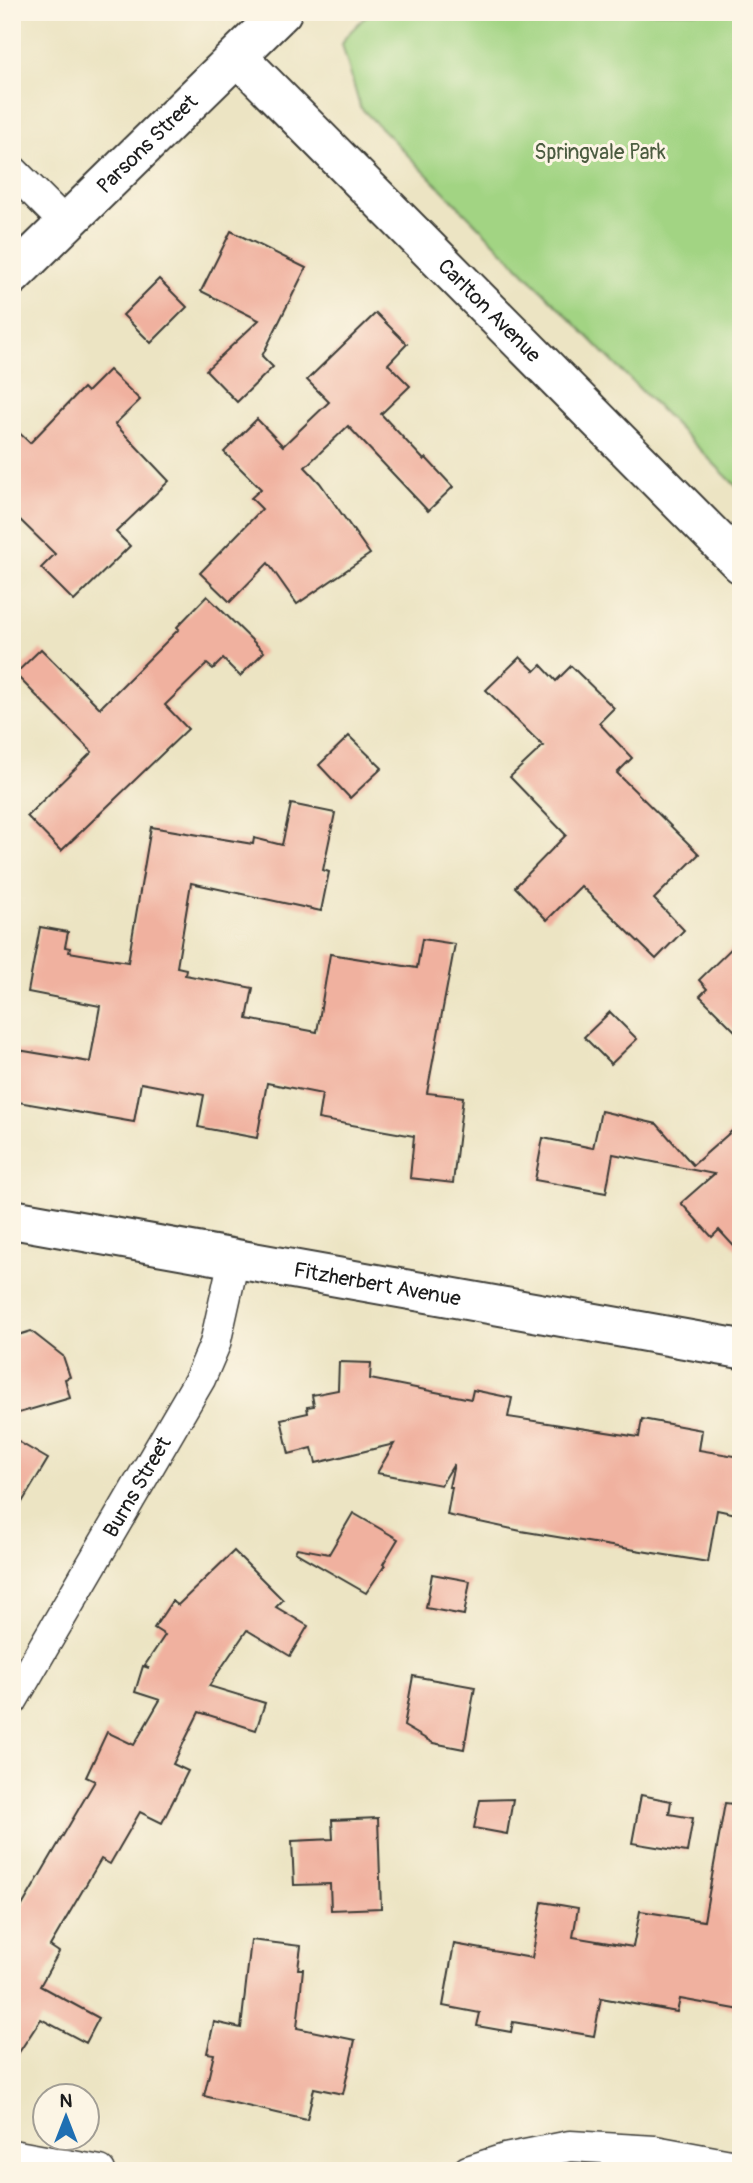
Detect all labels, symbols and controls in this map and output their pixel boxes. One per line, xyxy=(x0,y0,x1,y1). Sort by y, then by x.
street label: Parsons Street xyxy=(91,88,204,199)
park label: Springvale Park xyxy=(534,139,666,166)
street label: Carlton Avenue xyxy=(432,253,547,369)
street label: Fitzherbert Avenue xyxy=(292,1256,464,1312)
street label: Burns Street xyxy=(97,1431,177,1542)
north arrow xyxy=(32,2082,102,2152)
text: N xyxy=(60,2089,73,2113)

